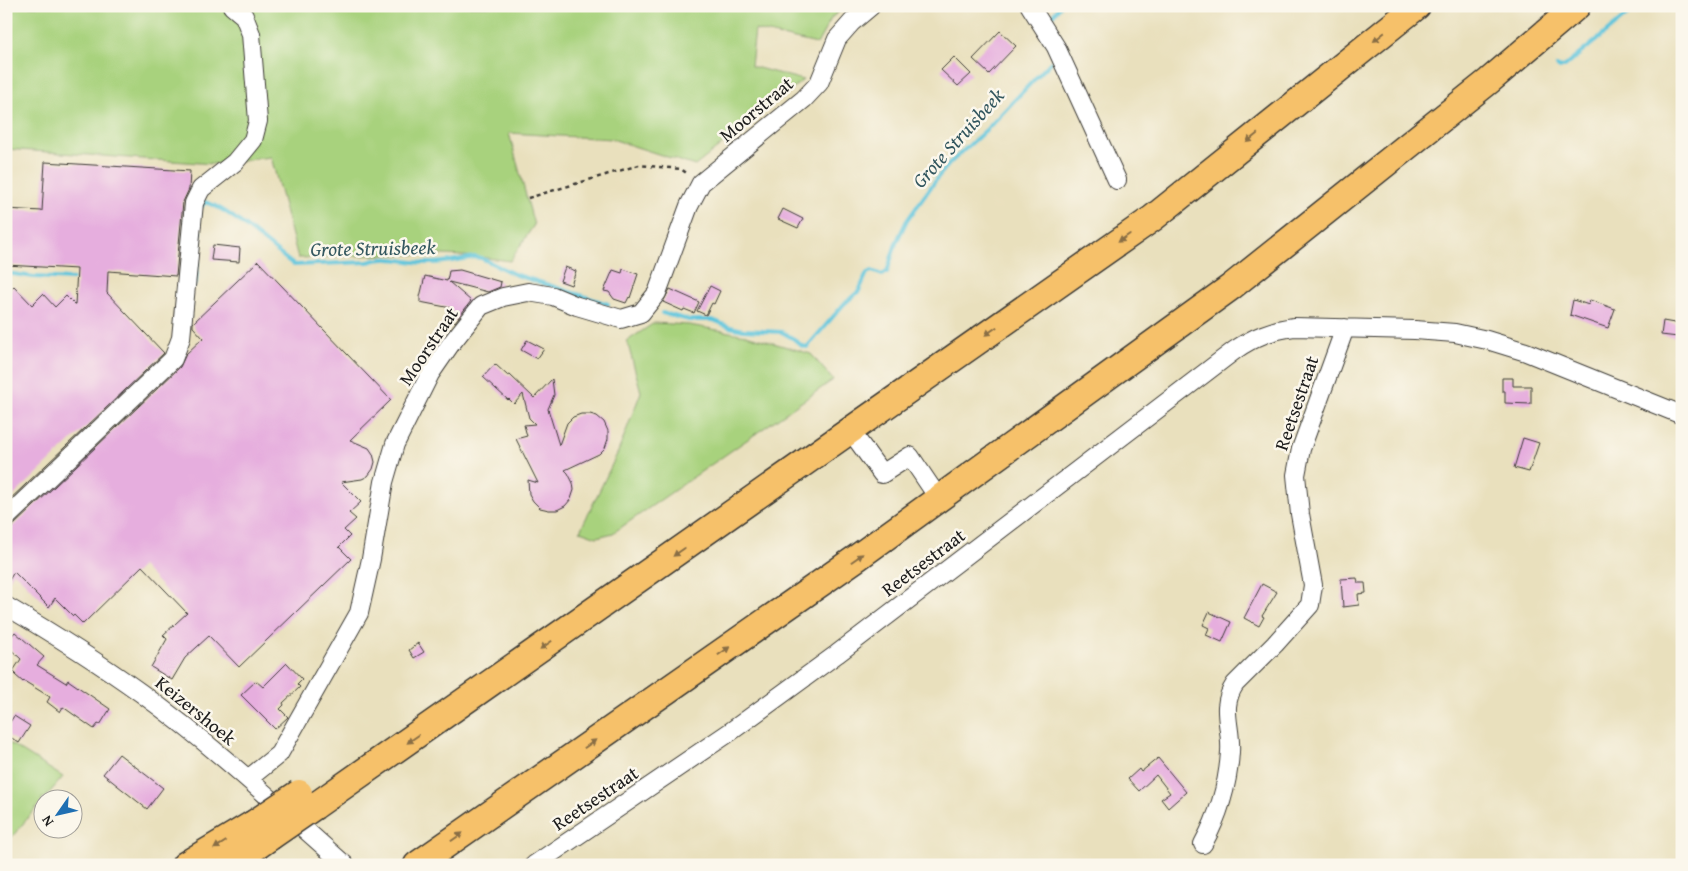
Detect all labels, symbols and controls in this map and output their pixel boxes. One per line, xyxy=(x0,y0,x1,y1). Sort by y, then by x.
one-way arrow xyxy=(1373,31,1386,42)
street label: Moorstraat xyxy=(713,69,799,148)
water label: Grote Struisbeek xyxy=(905,81,1011,194)
one-way arrow xyxy=(1246,133,1259,144)
water label: Grote Struisbeek xyxy=(310,232,437,263)
one-way arrow xyxy=(1117,233,1131,243)
street label: Moorstraat xyxy=(391,301,465,391)
one-way arrow xyxy=(984,326,997,336)
street label: Reetsestraat xyxy=(1267,352,1325,454)
street label: Reetsestraat xyxy=(875,521,971,603)
one-way arrow xyxy=(672,547,686,557)
one-way arrow xyxy=(850,553,864,563)
one-way arrow xyxy=(539,640,553,650)
one-way arrow xyxy=(717,646,730,656)
street label: Keizershoek xyxy=(149,669,243,752)
one-way arrow xyxy=(406,734,420,744)
one-way arrow xyxy=(583,739,597,749)
street label: Reetsestraat xyxy=(546,759,644,837)
north arrow xyxy=(32,788,82,838)
text: N xyxy=(36,811,58,831)
one-way arrow xyxy=(450,832,464,842)
one-way arrow xyxy=(213,840,226,849)

